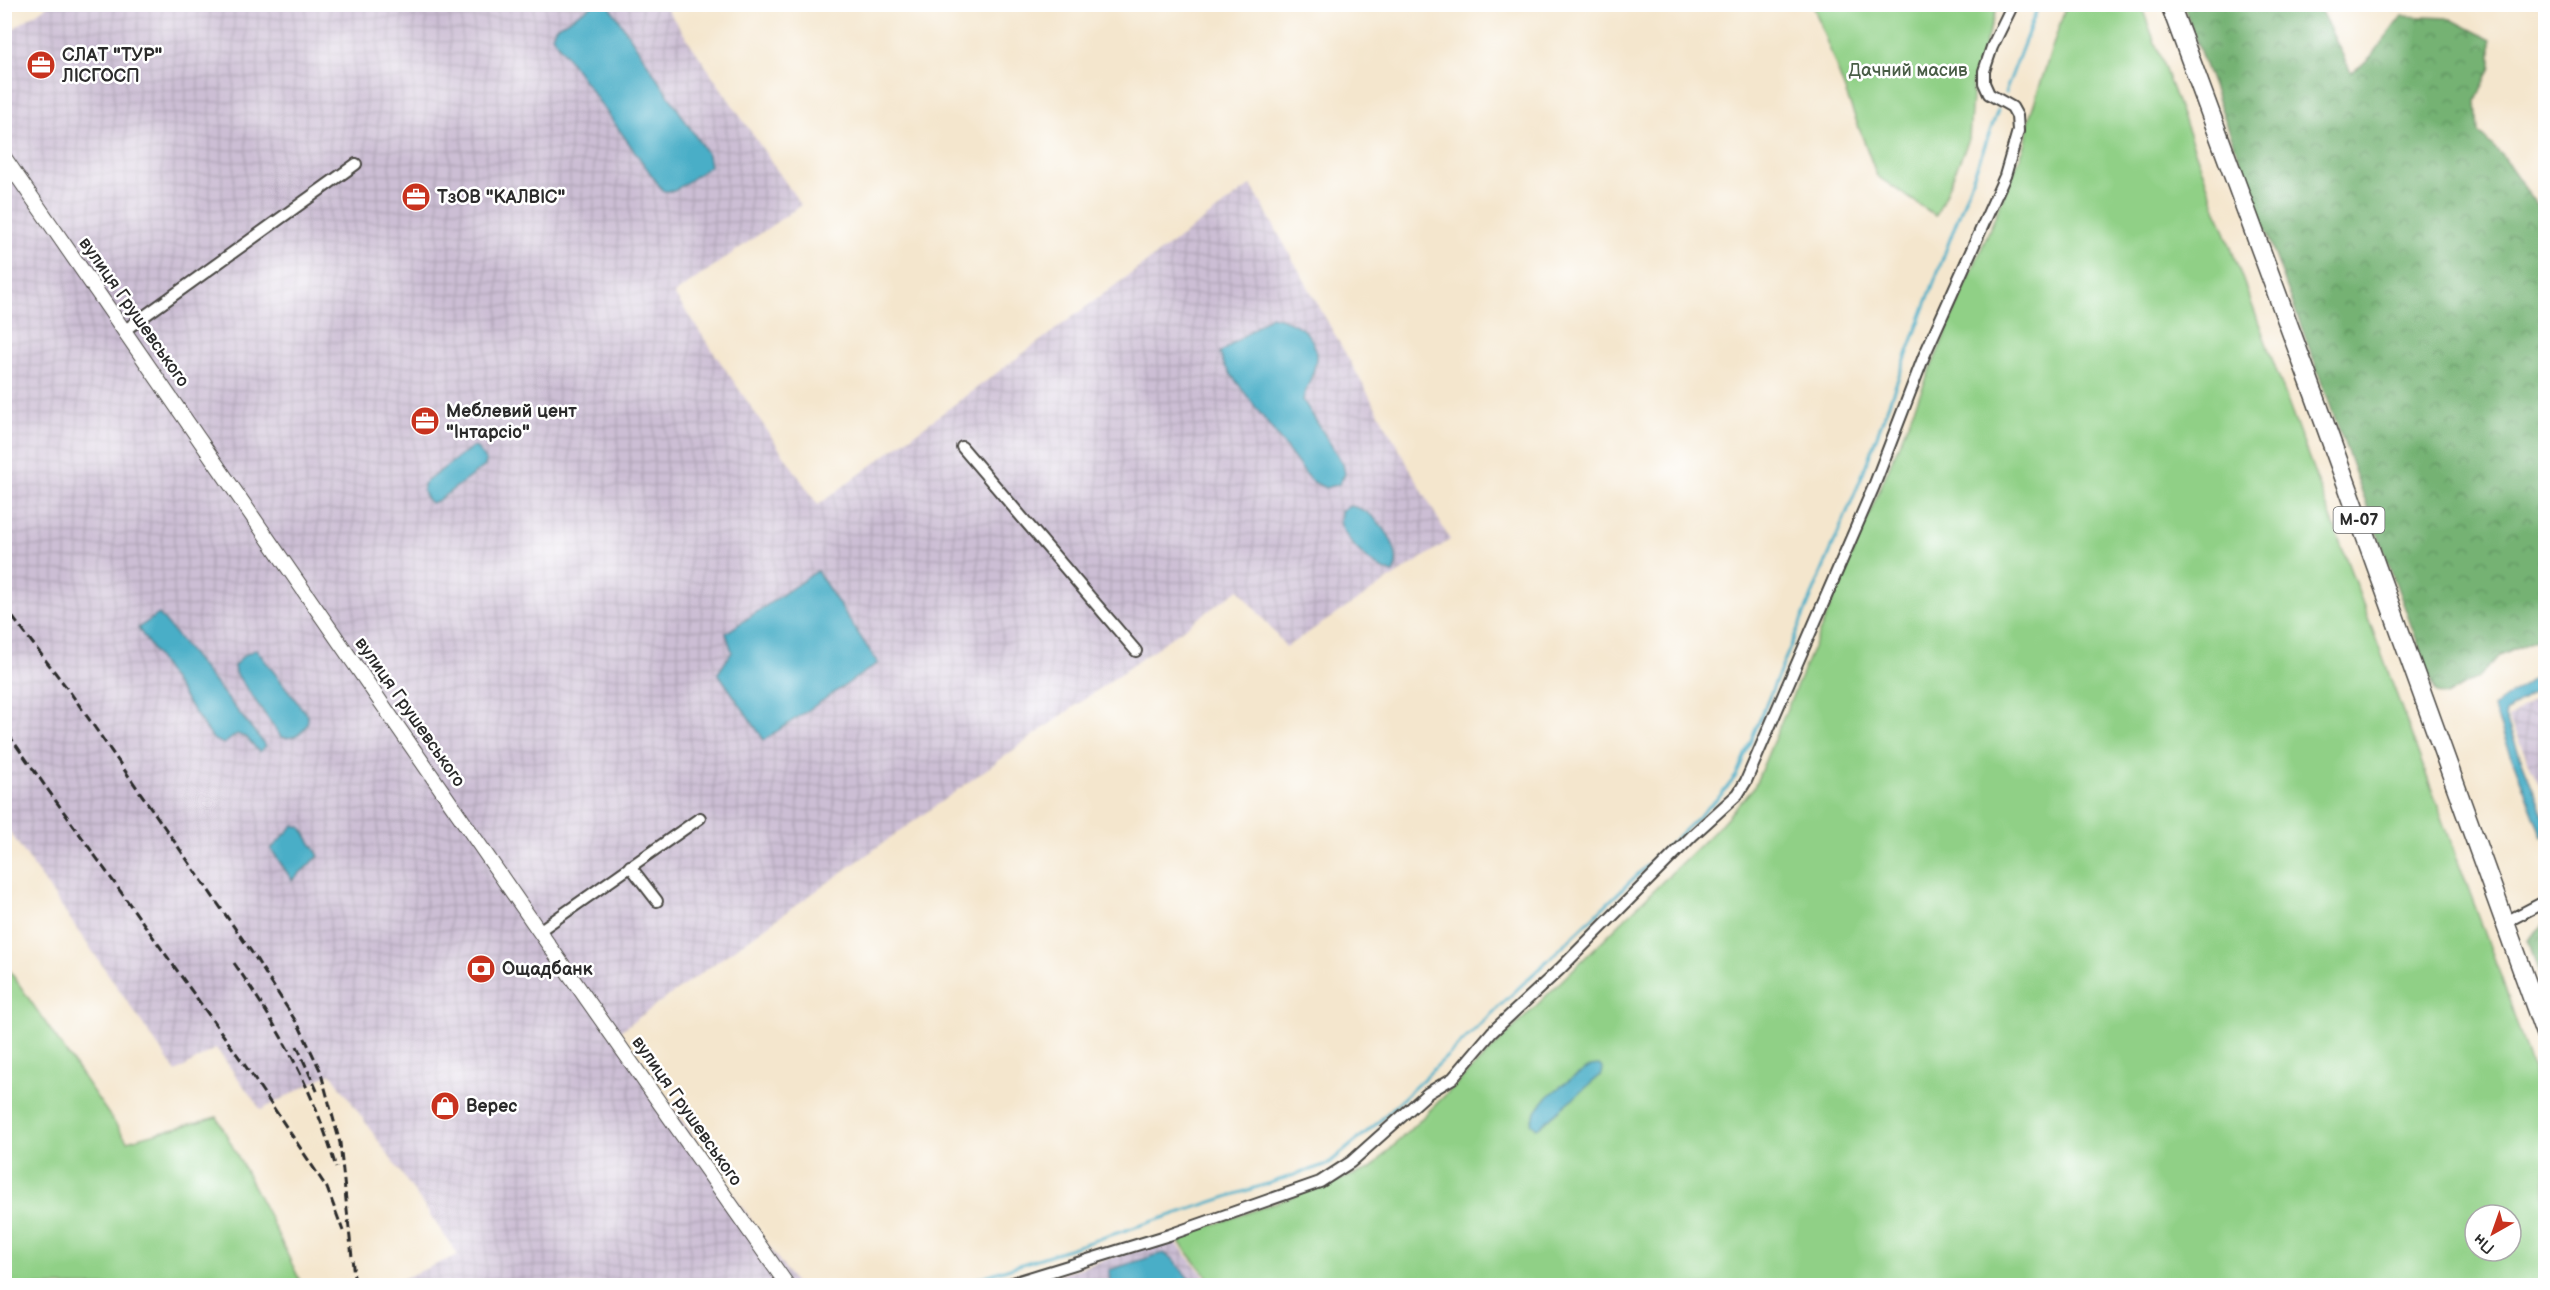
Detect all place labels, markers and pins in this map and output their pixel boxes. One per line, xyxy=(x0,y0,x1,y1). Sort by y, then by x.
place label: СЛАТ "ТУР" ЛІСГОСП xyxy=(61,45,162,87)
office icon: СЛАТ "ТУР" ЛІСГОСП xyxy=(25,49,57,81)
office icon: ТзОВ "КАЛВІС" xyxy=(400,181,432,213)
place label: ТзОВ "КАЛВІС" xyxy=(437,187,565,208)
place label: Меблевий цент "Інтарсіо" xyxy=(446,401,577,443)
office icon: Меблевий цент "Інтарсіо" xyxy=(409,405,441,437)
bank icon: Ощадбанк xyxy=(465,953,497,985)
place label: Ощадбанк xyxy=(502,959,593,980)
shop icon: Верес xyxy=(429,1090,461,1122)
place label: Верес xyxy=(466,1096,517,1117)

